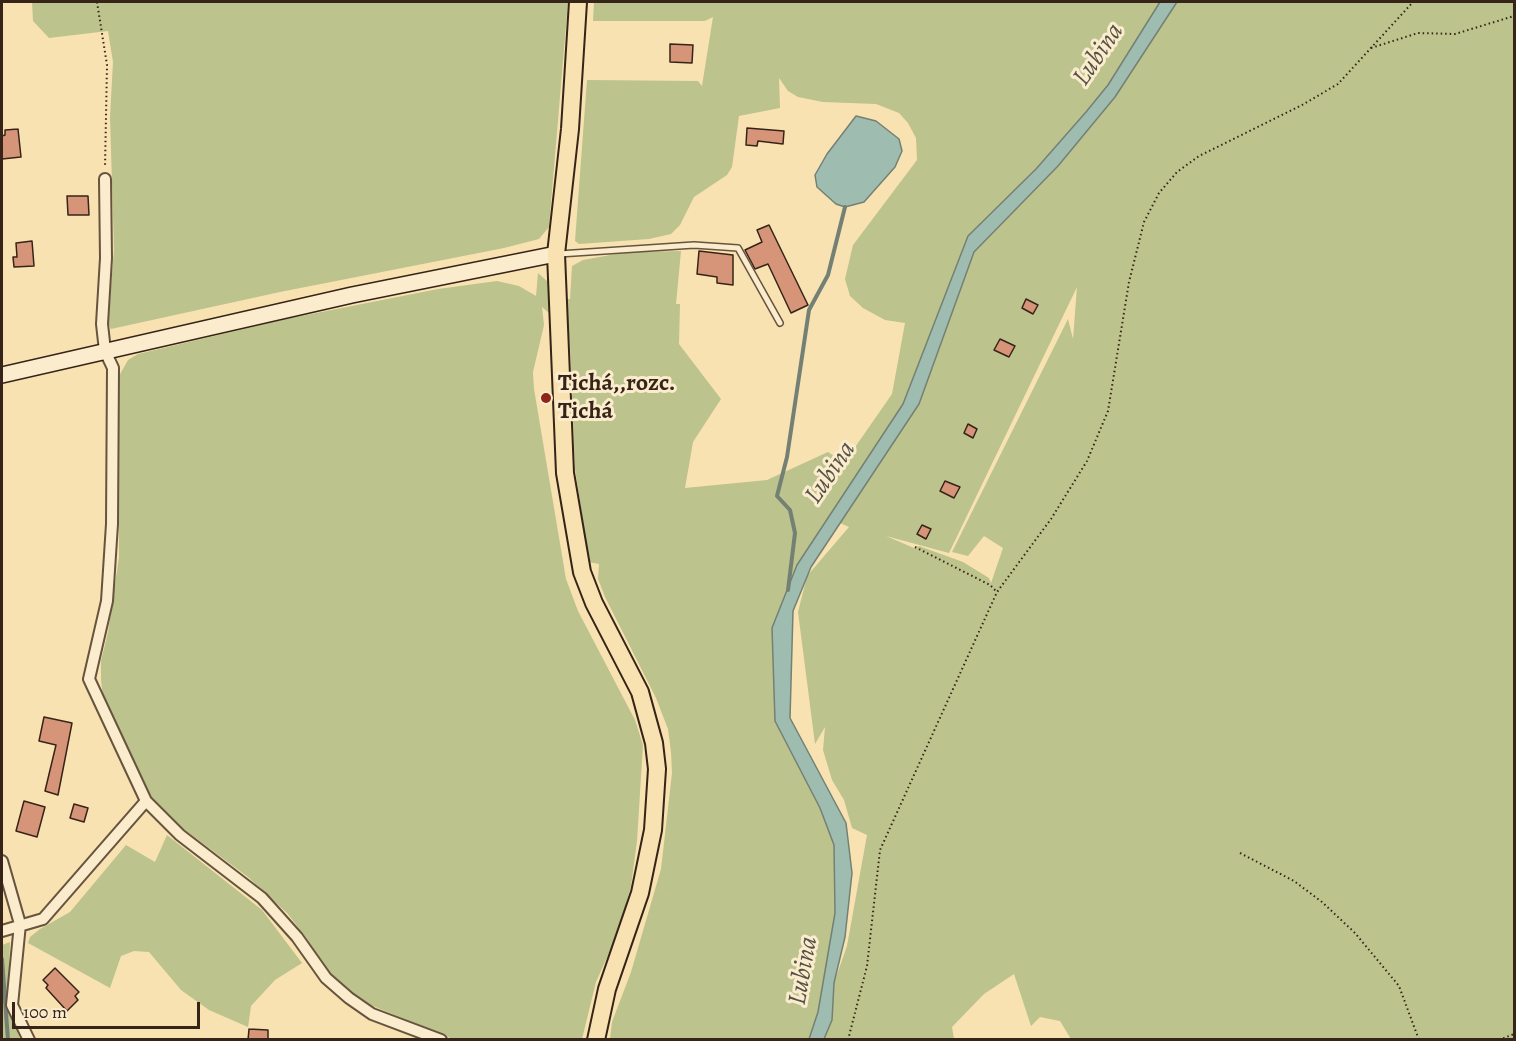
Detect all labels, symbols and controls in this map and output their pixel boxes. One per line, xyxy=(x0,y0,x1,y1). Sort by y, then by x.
water label: Lubina xyxy=(1067,18,1131,92)
place label: Tichá,,rozc. Tichá xyxy=(558,370,675,426)
marker: Tichá,,rozc. Tichá xyxy=(539,391,553,405)
water label: Lubina xyxy=(799,436,863,510)
water label: Lubina xyxy=(783,934,825,1008)
scale bar xyxy=(15,990,202,1028)
text: 100 m xyxy=(23,1000,67,1024)

